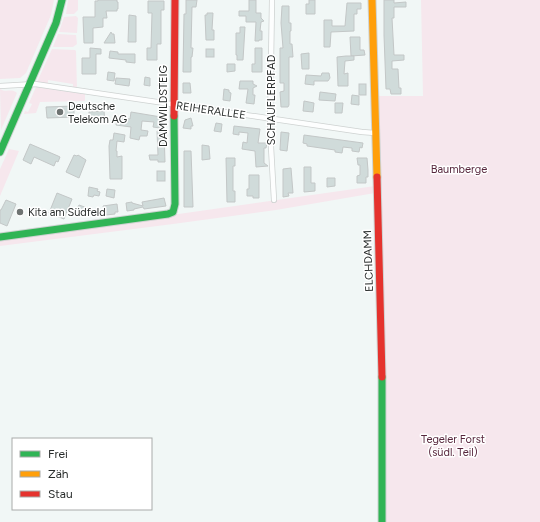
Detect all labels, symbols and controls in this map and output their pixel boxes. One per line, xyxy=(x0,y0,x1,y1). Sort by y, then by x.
street label: SCHAUFLERPFAD xyxy=(265,54,278,145)
street label: DAMWILDSTEIG xyxy=(157,65,170,147)
street label: REIHERALLEE xyxy=(175,99,246,122)
place label: Deutsche Telekom AG xyxy=(68,100,127,126)
marker: Deutsche Telekom AG xyxy=(55,107,65,117)
park label: Baumberge xyxy=(431,163,487,176)
place label: Kita am Südfeld xyxy=(28,206,106,219)
marker: Kita am Südfeld xyxy=(15,207,25,217)
street label: ELCHDAMM xyxy=(361,230,376,292)
park label: Tegeler Forst (südl. Teil) xyxy=(421,433,485,459)
legend xyxy=(12,438,152,510)
text: Frei xyxy=(48,447,68,461)
text: Zäh xyxy=(48,467,69,481)
text: Stau xyxy=(48,487,73,501)

